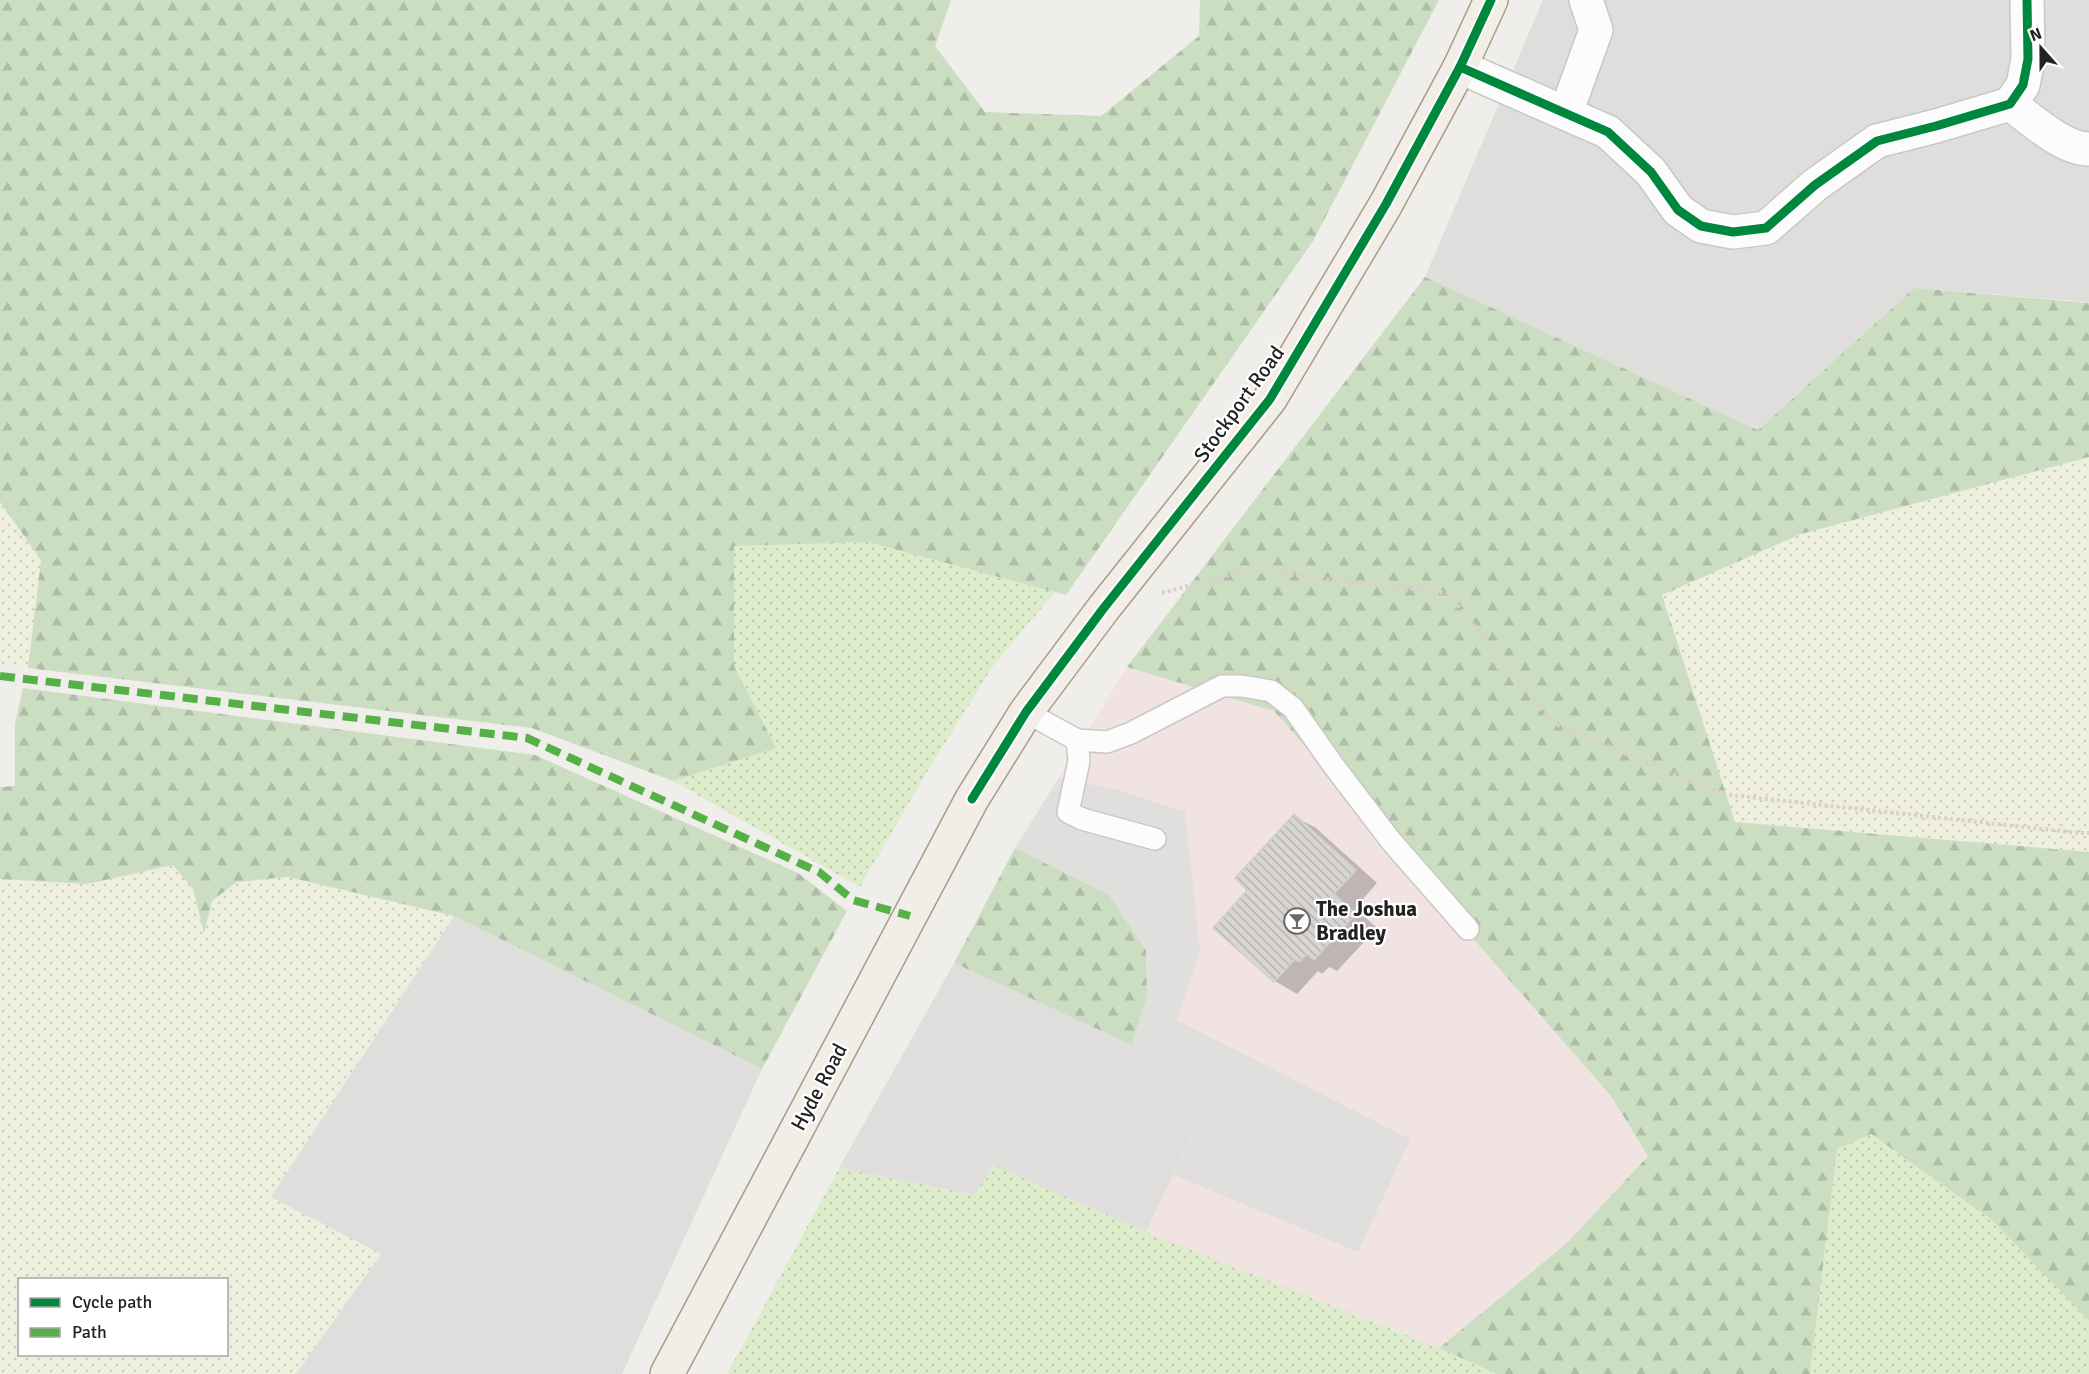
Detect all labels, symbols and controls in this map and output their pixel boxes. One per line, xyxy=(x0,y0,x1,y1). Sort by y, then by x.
north arrow xyxy=(2011,18,2071,78)
text: N xyxy=(2027,24,2045,46)
street label: Stockport Road xyxy=(1188,341,1290,467)
place label: The Joshua Bradley xyxy=(1316,896,1417,946)
bar icon: The Joshua Bradley xyxy=(1282,906,1312,936)
street label: Hyde Road xyxy=(785,1039,853,1135)
legend xyxy=(18,1278,228,1356)
text: Cycle path xyxy=(72,1291,152,1313)
text: Path xyxy=(72,1321,107,1343)

